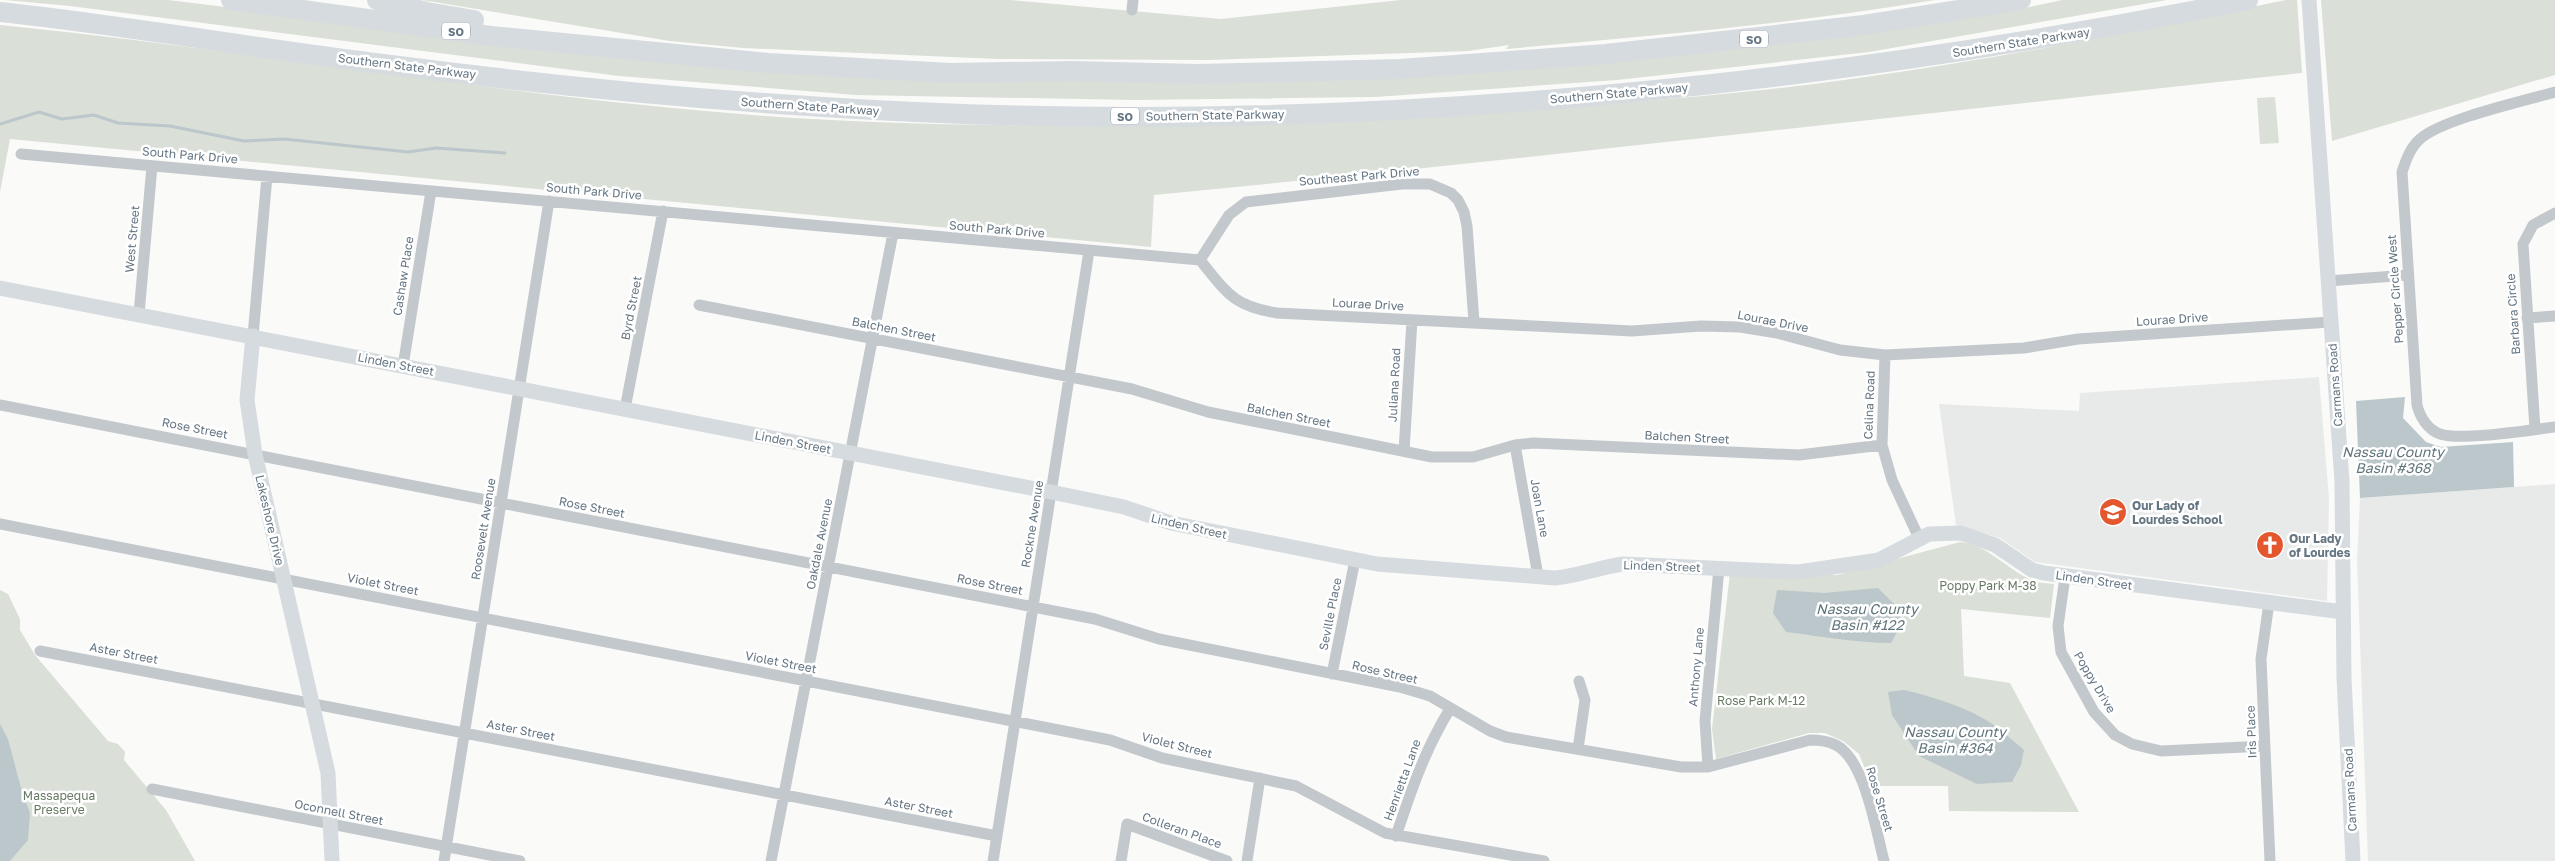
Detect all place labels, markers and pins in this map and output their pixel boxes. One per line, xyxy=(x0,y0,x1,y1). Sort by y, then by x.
school or university icon: Our Lady of Lourdes School xyxy=(2098,497,2128,527)
place label: Our Lady of Lourdes School xyxy=(2132,498,2223,527)
church icon: Our Lady of Lourdes xyxy=(2255,530,2285,560)
place label: Our Lady of Lourdes xyxy=(2289,531,2351,560)

